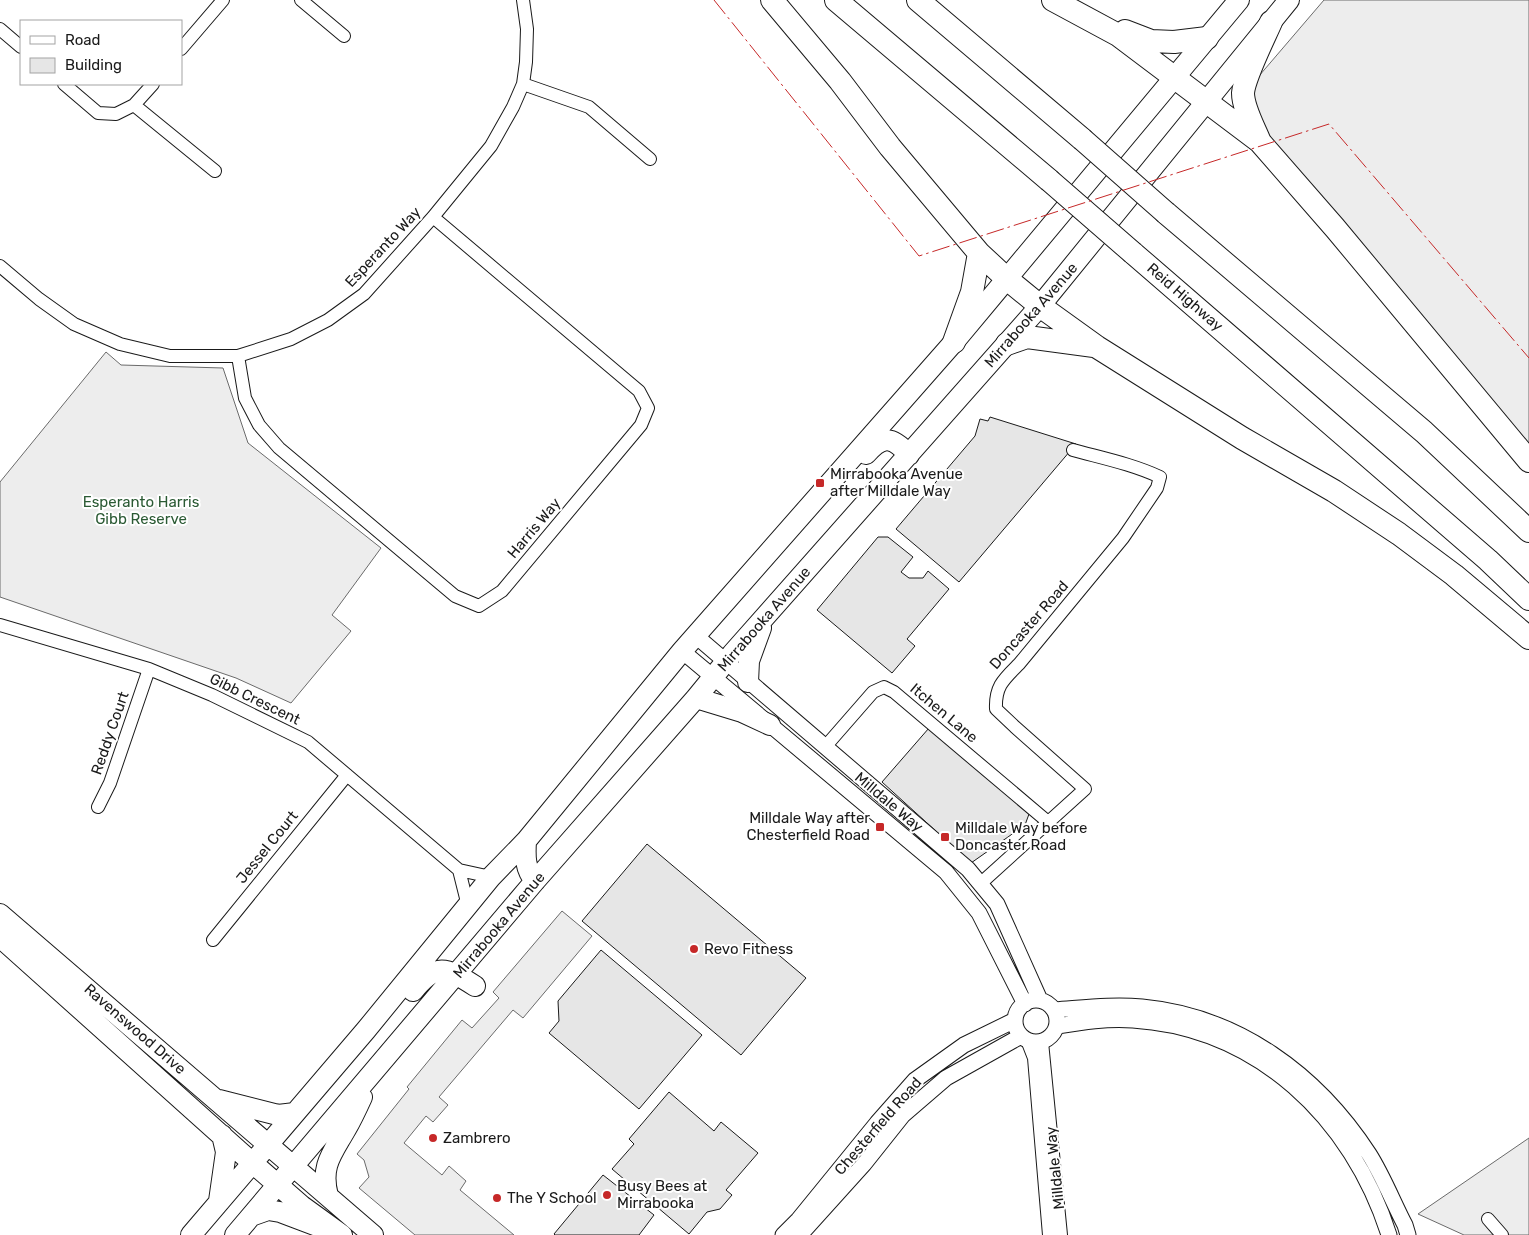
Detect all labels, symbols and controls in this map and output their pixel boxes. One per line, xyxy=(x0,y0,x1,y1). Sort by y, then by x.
legend xyxy=(20,20,182,85)
text: Road xyxy=(65,31,101,49)
text: Building xyxy=(65,56,122,74)
street label: Esperanto Way xyxy=(341,203,425,291)
street label: Mirrabooka Avenue xyxy=(981,259,1081,371)
street label: Reid Highway xyxy=(1143,259,1227,335)
place label: Mirrabooka Avenue after Milldale Way xyxy=(830,465,963,500)
marker: Mirrabooka Avenue after Milldale Way xyxy=(814,477,826,489)
park label: Esperanto Harris Gibb Reserve xyxy=(83,493,200,528)
street label: Harris Way xyxy=(504,494,564,562)
street label: Mirrabooka Avenue xyxy=(714,563,814,675)
street label: Doncaster Road xyxy=(986,577,1072,673)
street label: Gibb Crescent xyxy=(207,669,303,729)
street label: Itchen Lane xyxy=(907,680,981,746)
street label: Reddy Court xyxy=(87,689,133,777)
street label: Milldale Way xyxy=(851,768,927,836)
street label: Jessel Court xyxy=(232,807,302,887)
place label: Milldale Way after Chesterfield Road xyxy=(746,809,870,844)
place label: Milldale Way before Doncaster Road xyxy=(955,819,1087,854)
marker: Milldale Way after Chesterfield Road xyxy=(874,821,886,833)
marker: Milldale Way before Doncaster Road xyxy=(939,831,951,843)
street label: Mirrabooka Avenue xyxy=(449,868,549,982)
place label: Revo Fitness xyxy=(704,940,794,958)
marker: Revo Fitness xyxy=(688,943,700,955)
street label: Ravenswood Drive xyxy=(81,980,189,1078)
street label: Chesterfield Road xyxy=(831,1073,925,1179)
street label: Milldale Way xyxy=(1042,1125,1068,1211)
place label: Zambrero xyxy=(443,1129,511,1147)
marker: Zambrero xyxy=(427,1132,439,1144)
place label: Busy Bees at Mirrabooka xyxy=(617,1177,707,1212)
place label: The Y School xyxy=(507,1189,597,1207)
marker: Busy Bees at Mirrabooka xyxy=(601,1189,613,1201)
marker: The Y School xyxy=(491,1192,503,1204)

